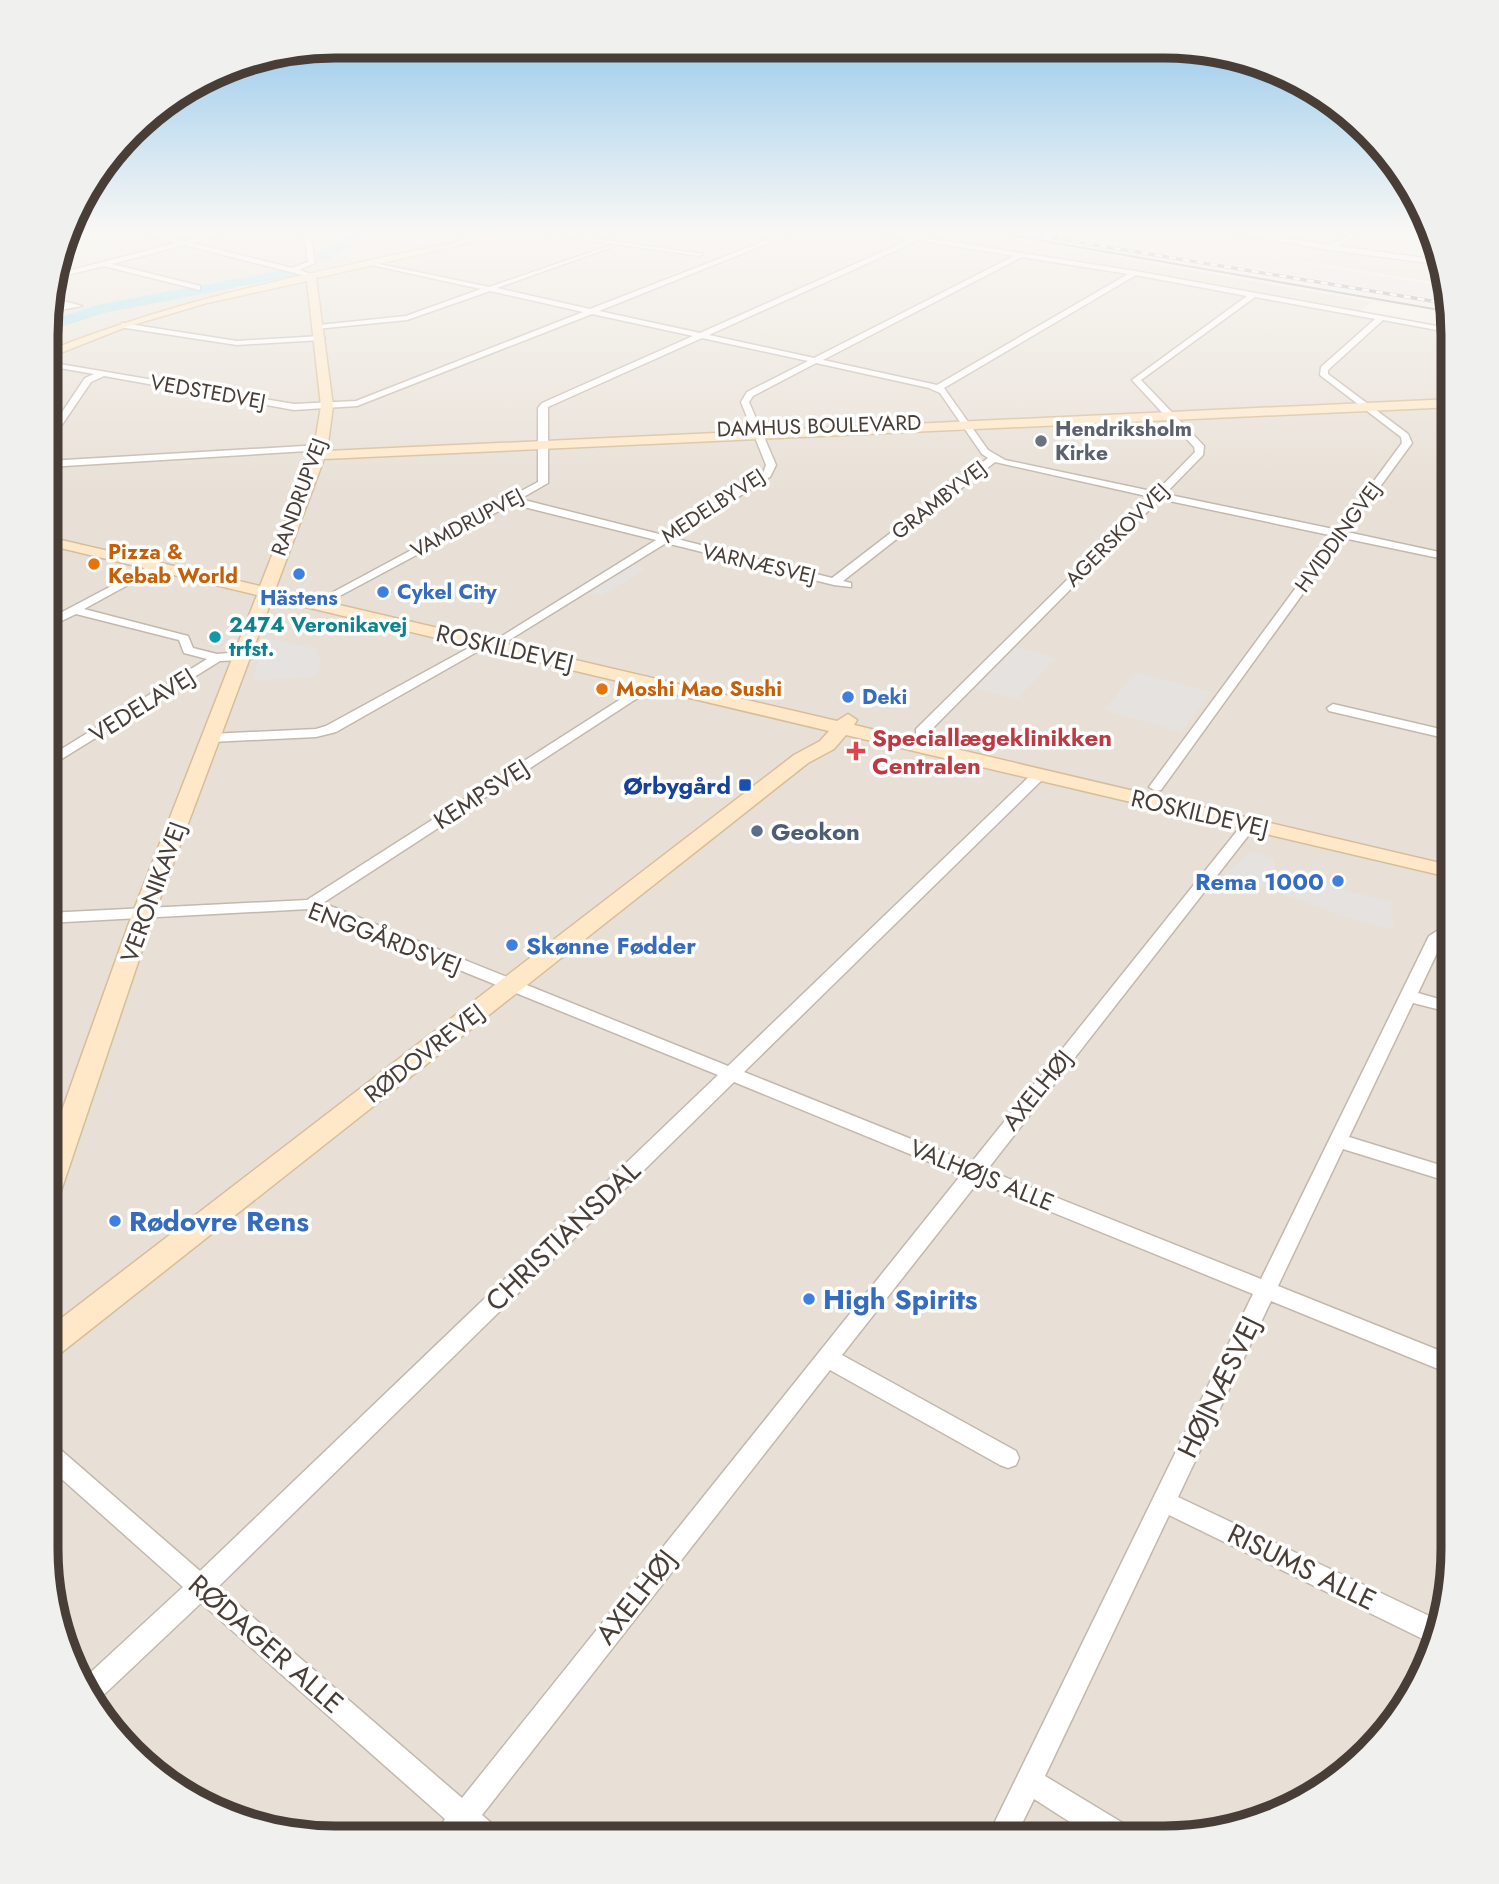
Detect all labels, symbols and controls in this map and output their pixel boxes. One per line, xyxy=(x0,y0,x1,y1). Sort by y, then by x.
street label: VEDSTEDVEJ xyxy=(148,367,268,417)
street label: DAMHUS BOULEVARD xyxy=(716,407,922,445)
place label: Hendriksholm Kirke xyxy=(1055,414,1192,468)
marker: Hendriksholm Kirke xyxy=(1033,433,1049,449)
street label: RANDRUPVEJ xyxy=(264,434,334,560)
street label: GRAMBYVEJ xyxy=(885,453,993,547)
street label: MEDELBYVEJ xyxy=(655,461,771,551)
street label: AGERSKOVVEJ xyxy=(1058,476,1176,594)
street label: HVIDDINGVEJ xyxy=(1288,476,1388,598)
street label: VAMDRUPVEJ xyxy=(405,481,529,565)
street label: VARNÆSVEJ xyxy=(699,536,819,592)
place label: Pizza & Kebab World xyxy=(108,537,238,591)
marker: Pizza & Kebab World xyxy=(86,556,102,572)
marker: Hästens xyxy=(291,566,307,582)
place label: Cykel City xyxy=(397,577,498,607)
place label: Hästens xyxy=(260,583,338,613)
marker: Cykel City xyxy=(375,584,391,600)
place label: 2474 Veronikavej trfst. xyxy=(229,610,407,664)
street label: ROSKILDEVEJ xyxy=(433,615,577,681)
marker: 2474 Veronikavej trfst. xyxy=(207,629,223,645)
street label: VEDELAVEJ xyxy=(83,659,201,751)
place label: Moshi Mao Sushi xyxy=(616,674,782,704)
marker: Moshi Mao Sushi xyxy=(594,681,610,697)
place label: Deki xyxy=(862,682,907,712)
marker: Deki xyxy=(840,689,856,705)
place label: Speciallægeklinikken Centralen xyxy=(872,720,1112,783)
marker: Speciallægeklinikken Centralen xyxy=(846,741,866,761)
street label: KEMPSVEJ xyxy=(426,750,536,838)
place label: Ørbygård xyxy=(623,768,731,803)
marker: Ørbygård xyxy=(737,777,753,793)
street label: ROSKILDEVEJ xyxy=(1128,780,1272,846)
place label: Geokon xyxy=(771,814,860,849)
street label: VERONIKAVEJ xyxy=(111,817,195,967)
marker: Geokon xyxy=(749,823,765,839)
place label: Rema 1000 xyxy=(1195,864,1324,899)
marker: Rema 1000 xyxy=(1330,873,1346,889)
street label: ENGGÅRDSVEJ xyxy=(303,893,467,983)
place label: Skønne Fødder xyxy=(526,928,696,963)
marker: Skønne Fødder xyxy=(504,937,520,953)
street label: RØDOVREVEJ xyxy=(356,995,492,1111)
street label: AXELHØJ xyxy=(993,1042,1081,1138)
street label: VALHØJS ALLE xyxy=(905,1130,1059,1220)
street label: CHRISTIANSDAL xyxy=(476,1151,650,1321)
place label: Rødovre Rens xyxy=(129,1201,309,1242)
marker: Rødovre Rens xyxy=(107,1213,123,1229)
place label: High Spirits xyxy=(823,1279,978,1320)
marker: High Spirits xyxy=(801,1291,817,1307)
street label: HØJNÆSVEJ xyxy=(1167,1309,1271,1465)
street label: RISUMS ALLE xyxy=(1221,1513,1383,1621)
street label: AXELHØJ xyxy=(586,1541,686,1653)
street label: RØDAGER ALLE xyxy=(179,1565,353,1723)

